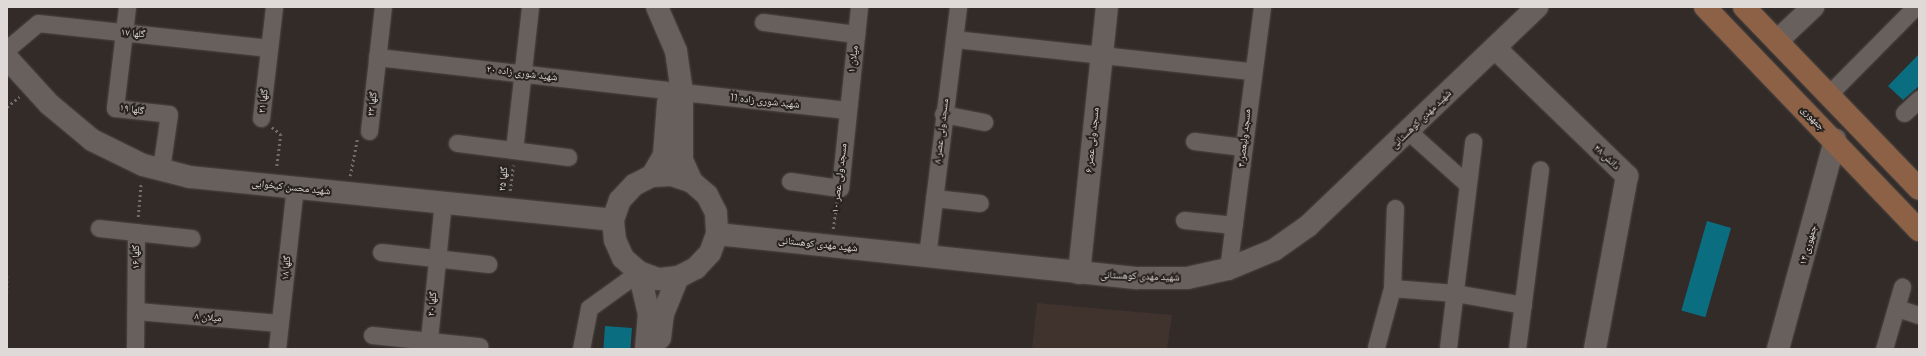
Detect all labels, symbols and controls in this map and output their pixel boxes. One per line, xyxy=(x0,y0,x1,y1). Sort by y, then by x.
street label: گلها ۱۷ xyxy=(120,26,146,40)
street label: میلان ۱ xyxy=(845,45,861,73)
street label: شهید شوری زاده ۲۰ xyxy=(486,63,558,83)
street label: شهید مهدی کوهستانی xyxy=(1388,87,1454,151)
street label: گلها ۲۱ xyxy=(256,88,270,114)
street label: گلها ۲۳ xyxy=(365,91,379,117)
street label: شهید شوری زاده 11 xyxy=(730,91,800,111)
street label: مسجد ولی عصر ۸ xyxy=(931,98,951,164)
street label: گلها ۱۹ xyxy=(119,101,145,117)
street label: جمهوری xyxy=(1799,103,1827,133)
street label: مسجد ولی عصر ۶ xyxy=(1083,107,1101,173)
street label: مسجد ولیعصر ۴ xyxy=(1235,108,1253,168)
street label: دانش ۲۸ xyxy=(1592,142,1622,172)
street label: مسجد ولی عصر ۱۰ xyxy=(829,143,849,213)
street label: گلها ۲۵ xyxy=(496,166,510,192)
street label: شهید محسن کیخوایی xyxy=(251,177,331,197)
street label: جمهوری ۱۴ xyxy=(1797,224,1819,266)
street label: شهید مهدی کوهستانی xyxy=(778,234,858,254)
street label: گلها ۱۶ xyxy=(130,245,142,269)
street label: گلها ۱۸ xyxy=(279,255,293,281)
street label: شهید مهدی کوهستانی xyxy=(1100,269,1180,283)
street label: گلها ۲۰ xyxy=(425,291,439,317)
street label: میلان ۸ xyxy=(194,310,222,324)

